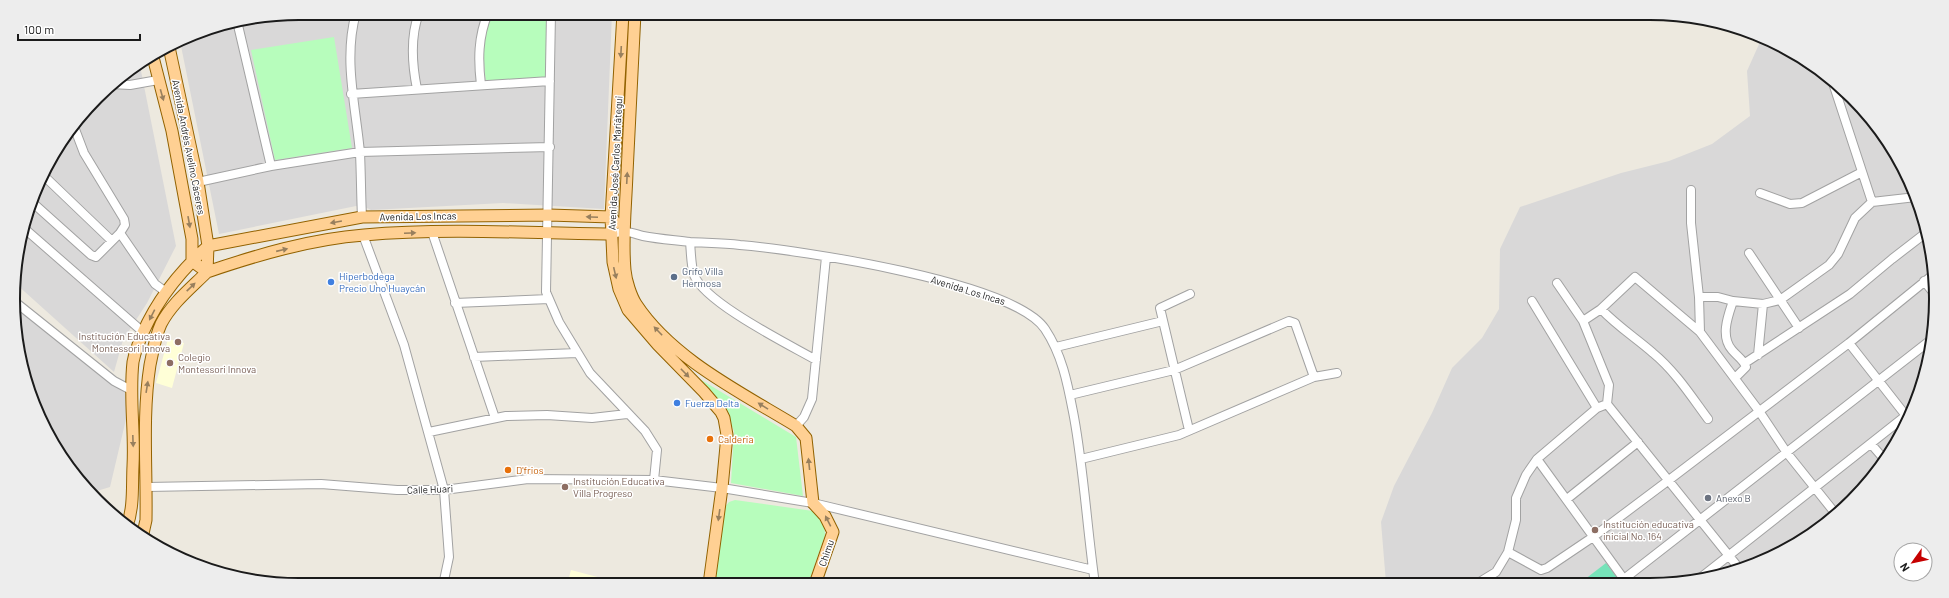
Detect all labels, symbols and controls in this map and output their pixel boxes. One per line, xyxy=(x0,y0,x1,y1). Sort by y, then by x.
scale bar xyxy=(18,16,140,42)
text: 100 m xyxy=(24,22,54,36)
one-way arrow xyxy=(617,46,624,58)
street label: Avenida Andrés Avelino Cáceres xyxy=(170,79,208,216)
one-way arrow xyxy=(159,89,165,101)
street label: Avenida José Carlos Mariátegui xyxy=(605,96,625,230)
one-way arrow xyxy=(624,171,630,184)
street label: Avenida Los Incas xyxy=(379,209,457,223)
one-way arrow xyxy=(586,213,598,220)
one-way arrow xyxy=(186,216,192,228)
one-way arrow xyxy=(330,219,342,225)
one-way arrow xyxy=(404,229,416,236)
one-way arrow xyxy=(276,247,288,253)
place label: Grifo Villa Hermosa xyxy=(682,265,723,289)
one-way arrow xyxy=(613,267,619,279)
place label: Hiperbodega Precio Uno Huaycán xyxy=(339,270,425,294)
marker: Grifo Villa Hermosa xyxy=(669,272,679,282)
street label: Avenida Los Incas xyxy=(929,273,1007,307)
marker: Hiperbodega Precio Uno Huaycán xyxy=(326,277,336,287)
one-way arrow xyxy=(186,282,196,292)
one-way arrow xyxy=(148,309,155,320)
one-way arrow xyxy=(653,326,663,336)
place label: Institución Educativa Montessori Innova xyxy=(78,330,170,354)
marker: Institución Educativa Montessori Innova xyxy=(173,337,183,347)
place label: Colegio Montessori Innova xyxy=(178,351,256,375)
marker: Colegio Montessori Innova xyxy=(165,358,175,368)
one-way arrow xyxy=(680,368,690,378)
one-way arrow xyxy=(144,381,150,393)
place label: Fuerza Delta xyxy=(685,397,739,409)
marker: Fuerza Delta xyxy=(672,398,682,408)
one-way arrow xyxy=(758,402,768,410)
place label: Calderia xyxy=(718,433,754,445)
marker: Calderia xyxy=(705,434,715,444)
one-way arrow xyxy=(130,435,137,447)
one-way arrow xyxy=(805,458,812,470)
place label: D'frios xyxy=(516,464,544,476)
marker: D'frios xyxy=(503,465,513,475)
place label: Institución Educativa Villa Progreso xyxy=(573,475,665,499)
street label: Calle Huari xyxy=(407,482,453,496)
marker: Institución Educativa Villa Progreso xyxy=(560,482,570,492)
place label: Anexo B xyxy=(1716,492,1751,504)
marker: Anexo B xyxy=(1703,493,1713,503)
one-way arrow xyxy=(716,509,722,521)
one-way arrow xyxy=(824,515,831,527)
place label: Institución educativa inicial No. 164 xyxy=(1603,518,1694,542)
marker: Institución educativa inicial No. 164 xyxy=(1590,525,1600,535)
street label: Chimu xyxy=(816,538,836,568)
north arrow xyxy=(1893,542,1933,582)
text: N xyxy=(1897,561,1912,574)

